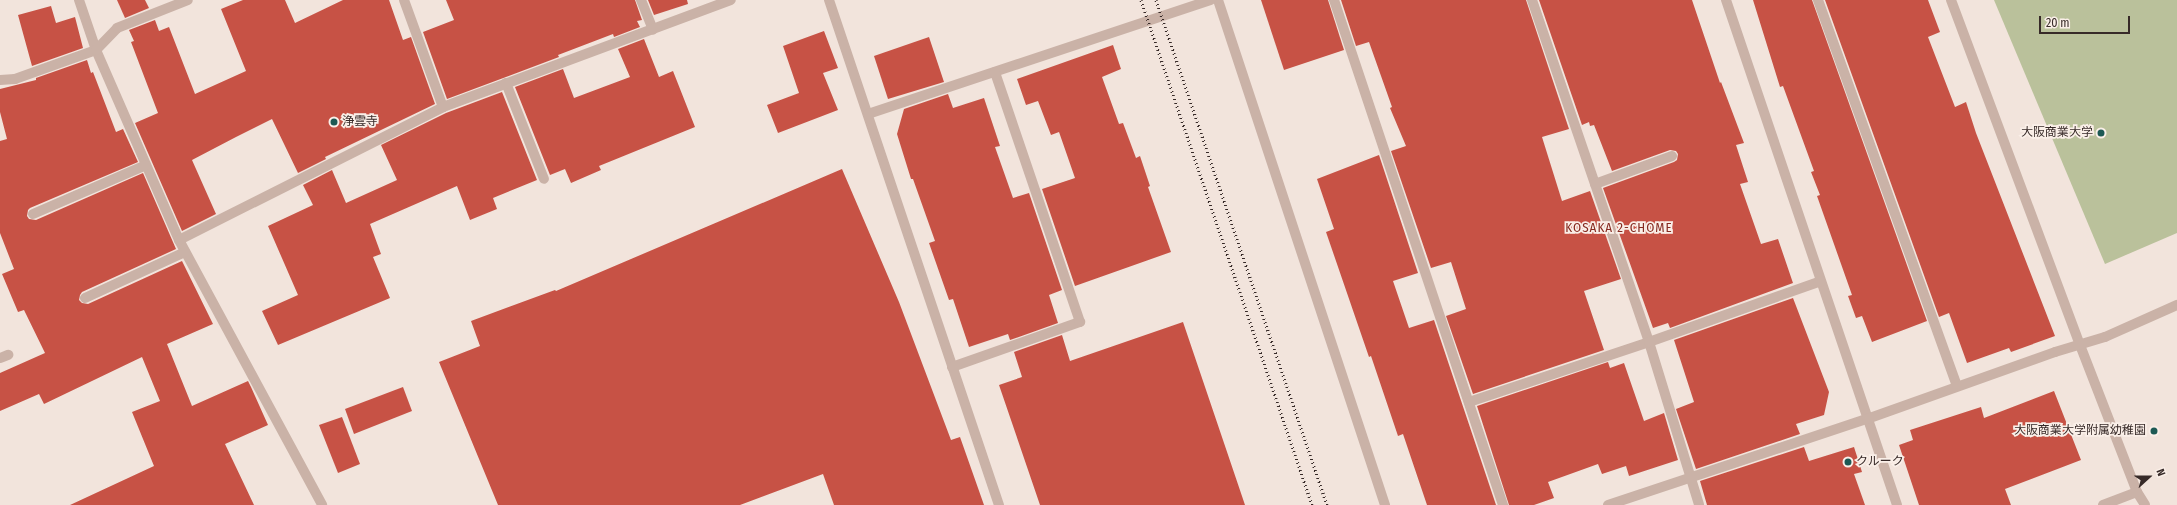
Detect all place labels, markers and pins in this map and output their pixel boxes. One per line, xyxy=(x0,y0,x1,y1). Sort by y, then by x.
place label: 浄雲寺 xyxy=(342,115,378,129)
marker: 浄雲寺 xyxy=(329,117,339,127)
place label: 大阪商業大学 xyxy=(2021,126,2093,140)
marker: 大阪商業大学 xyxy=(2096,128,2106,138)
place label: 大阪商業大学附属幼稚園 xyxy=(2014,424,2146,438)
marker: 大阪商業大学附属幼稚園 xyxy=(2149,426,2159,436)
place label: クルーク xyxy=(1856,455,1904,469)
marker: クルーク xyxy=(1843,457,1853,467)

